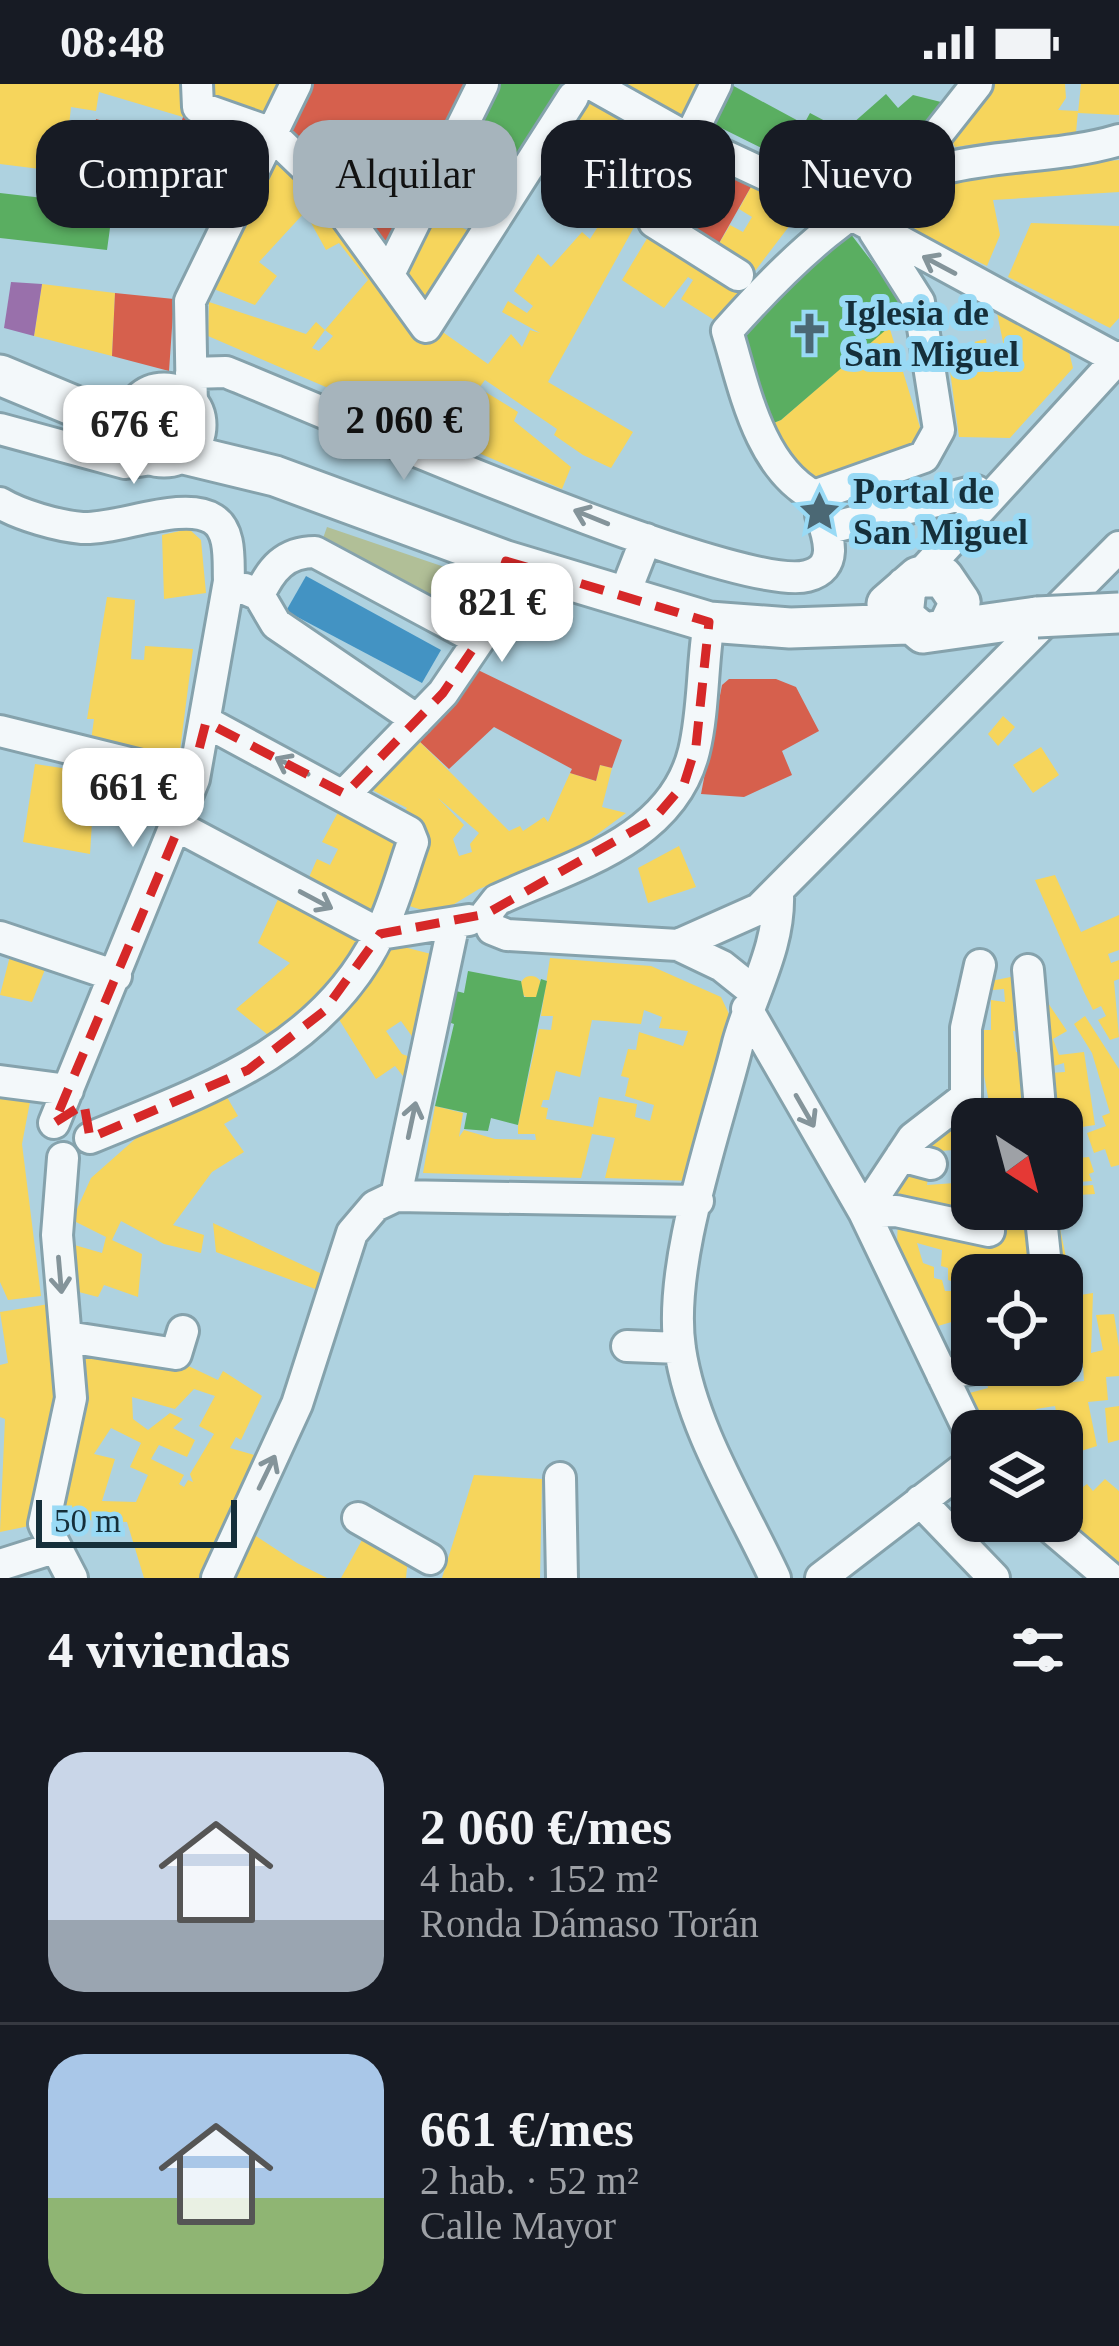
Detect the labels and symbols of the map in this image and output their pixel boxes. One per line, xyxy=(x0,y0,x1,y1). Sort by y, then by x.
one-way arrow xyxy=(923,253,958,276)
place label: Iglesia de San Miguel xyxy=(844,293,1019,374)
church icon: Iglesia de San Miguel xyxy=(787,310,833,356)
pin: 2 060 € xyxy=(293,381,515,483)
pin: 676 € xyxy=(50,385,218,487)
place label: Portal de San Miguel xyxy=(853,471,1028,552)
place icon: Portal de San Miguel xyxy=(796,488,842,534)
one-way arrow xyxy=(573,505,610,527)
pin: 821 € xyxy=(418,563,586,665)
pin: 661 € xyxy=(49,748,217,850)
one-way arrow xyxy=(275,754,310,777)
one-way arrow xyxy=(298,890,334,913)
one-way arrow xyxy=(794,1093,818,1128)
north arrow xyxy=(951,1098,1083,1230)
one-way arrow xyxy=(401,1101,424,1139)
one-way arrow xyxy=(49,1255,72,1294)
one-way arrow xyxy=(257,1455,279,1491)
scale bar xyxy=(36,1494,237,1547)

